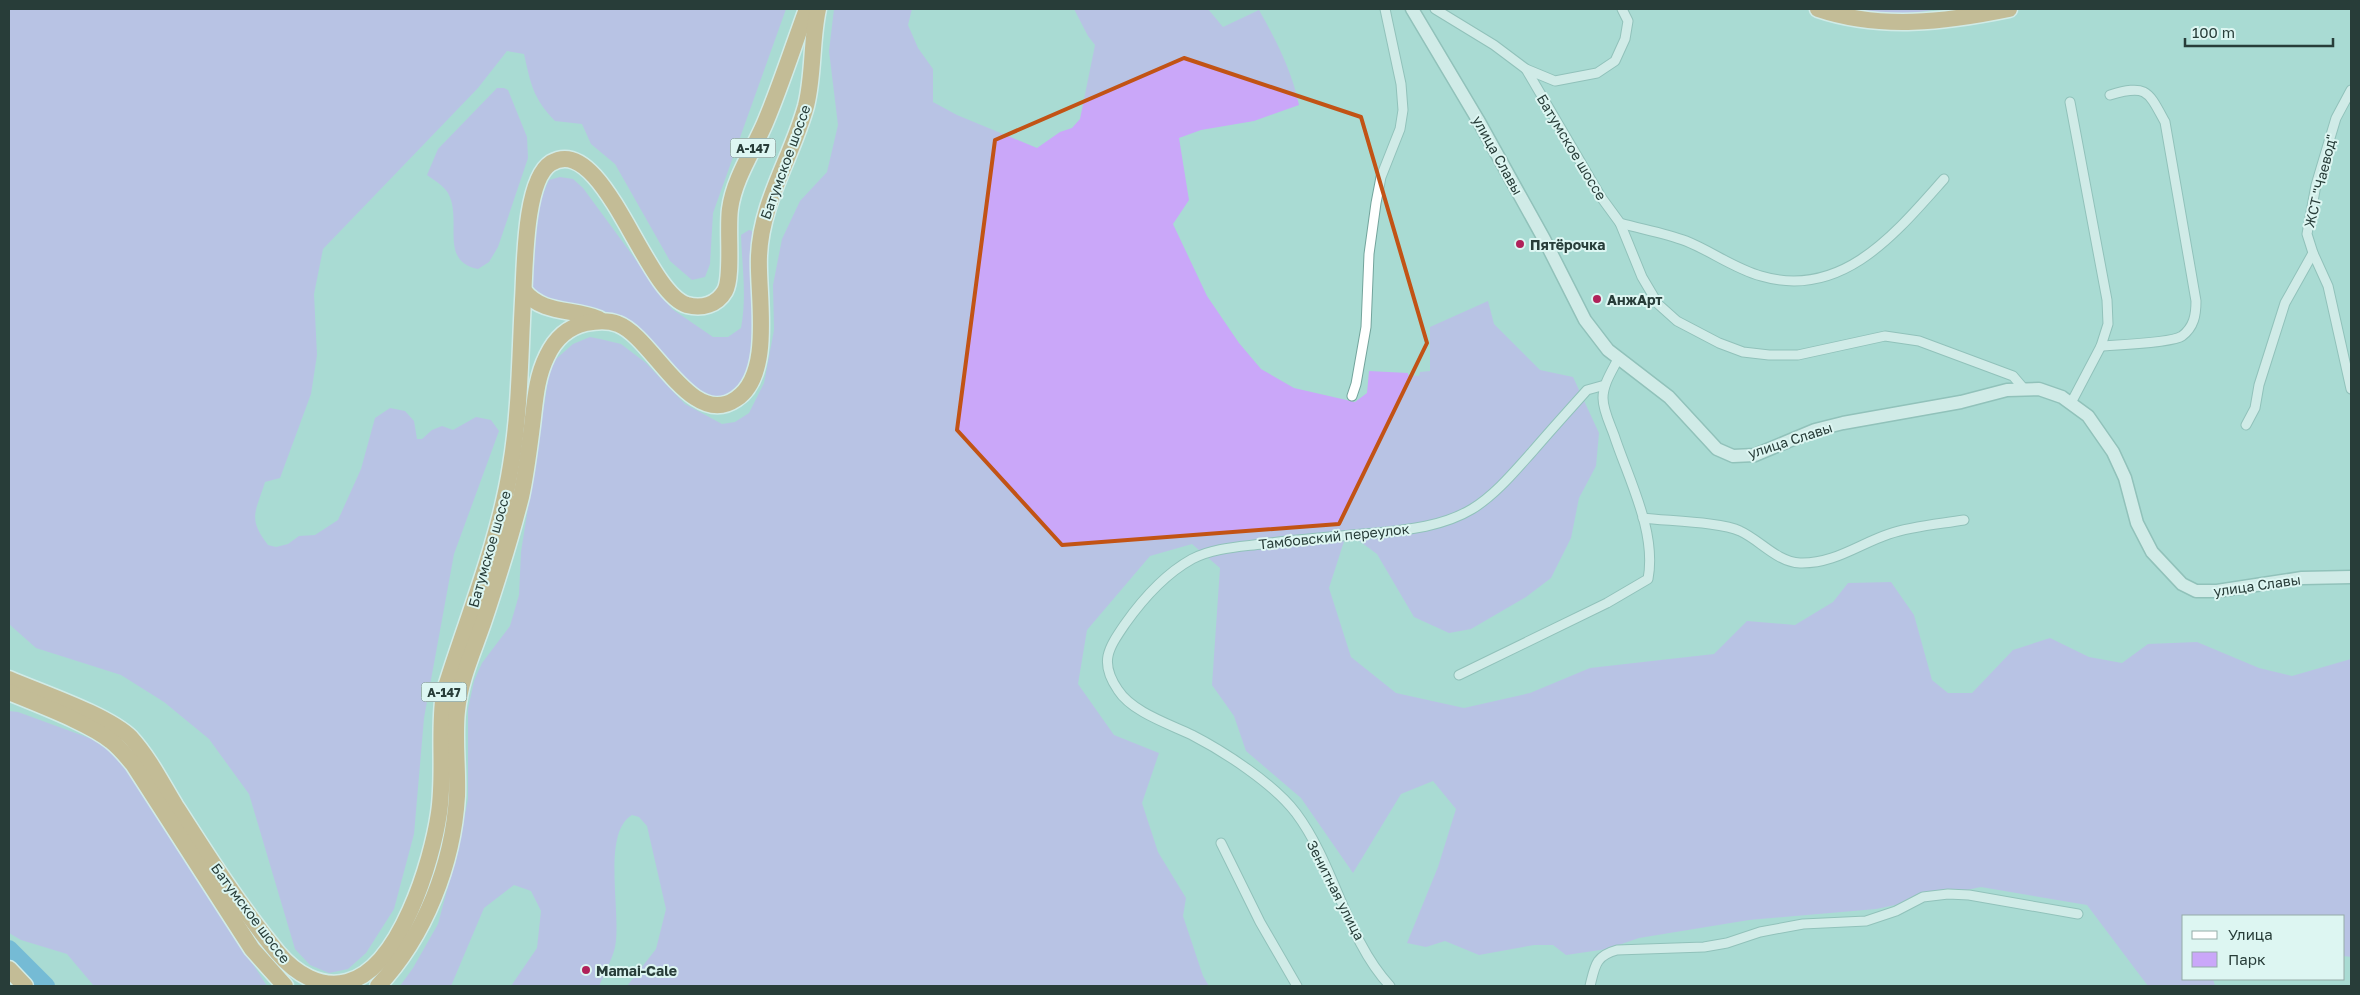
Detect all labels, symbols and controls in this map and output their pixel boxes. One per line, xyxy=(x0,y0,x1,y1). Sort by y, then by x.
scale bar xyxy=(2185,15,2332,47)
text: 100 m xyxy=(2192,23,2235,41)
street label: Батумское шоссе xyxy=(1534,91,1610,203)
street label: Батумское шоссе xyxy=(756,102,814,222)
street label: улица Славы xyxy=(1469,112,1527,198)
street label: ЖСТ "Чаевод" xyxy=(2300,132,2340,230)
road number: А-147 xyxy=(730,138,776,158)
place label: Пятёрочка xyxy=(1530,236,1605,253)
marker: Пятёрочка xyxy=(1514,238,1526,250)
place label: АнжАрт xyxy=(1607,291,1663,308)
marker: АнжАрт xyxy=(1591,293,1603,305)
street label: улица Славы xyxy=(1746,418,1834,462)
street label: Батумское шоссе xyxy=(464,489,514,609)
street label: Тамбовский переулок xyxy=(1258,520,1410,552)
street label: улица Славы xyxy=(2212,570,2302,600)
road number: А-147 xyxy=(422,682,466,702)
street label: Зенитная улица xyxy=(1303,837,1369,943)
street label: Батумское шоссе xyxy=(208,860,294,966)
legend xyxy=(2182,915,2345,980)
text: Улица xyxy=(2228,925,2273,943)
text: Парк xyxy=(2228,950,2266,968)
place label: Mamai-Cale xyxy=(596,962,677,979)
marker: Mamai-Cale xyxy=(580,964,592,976)

